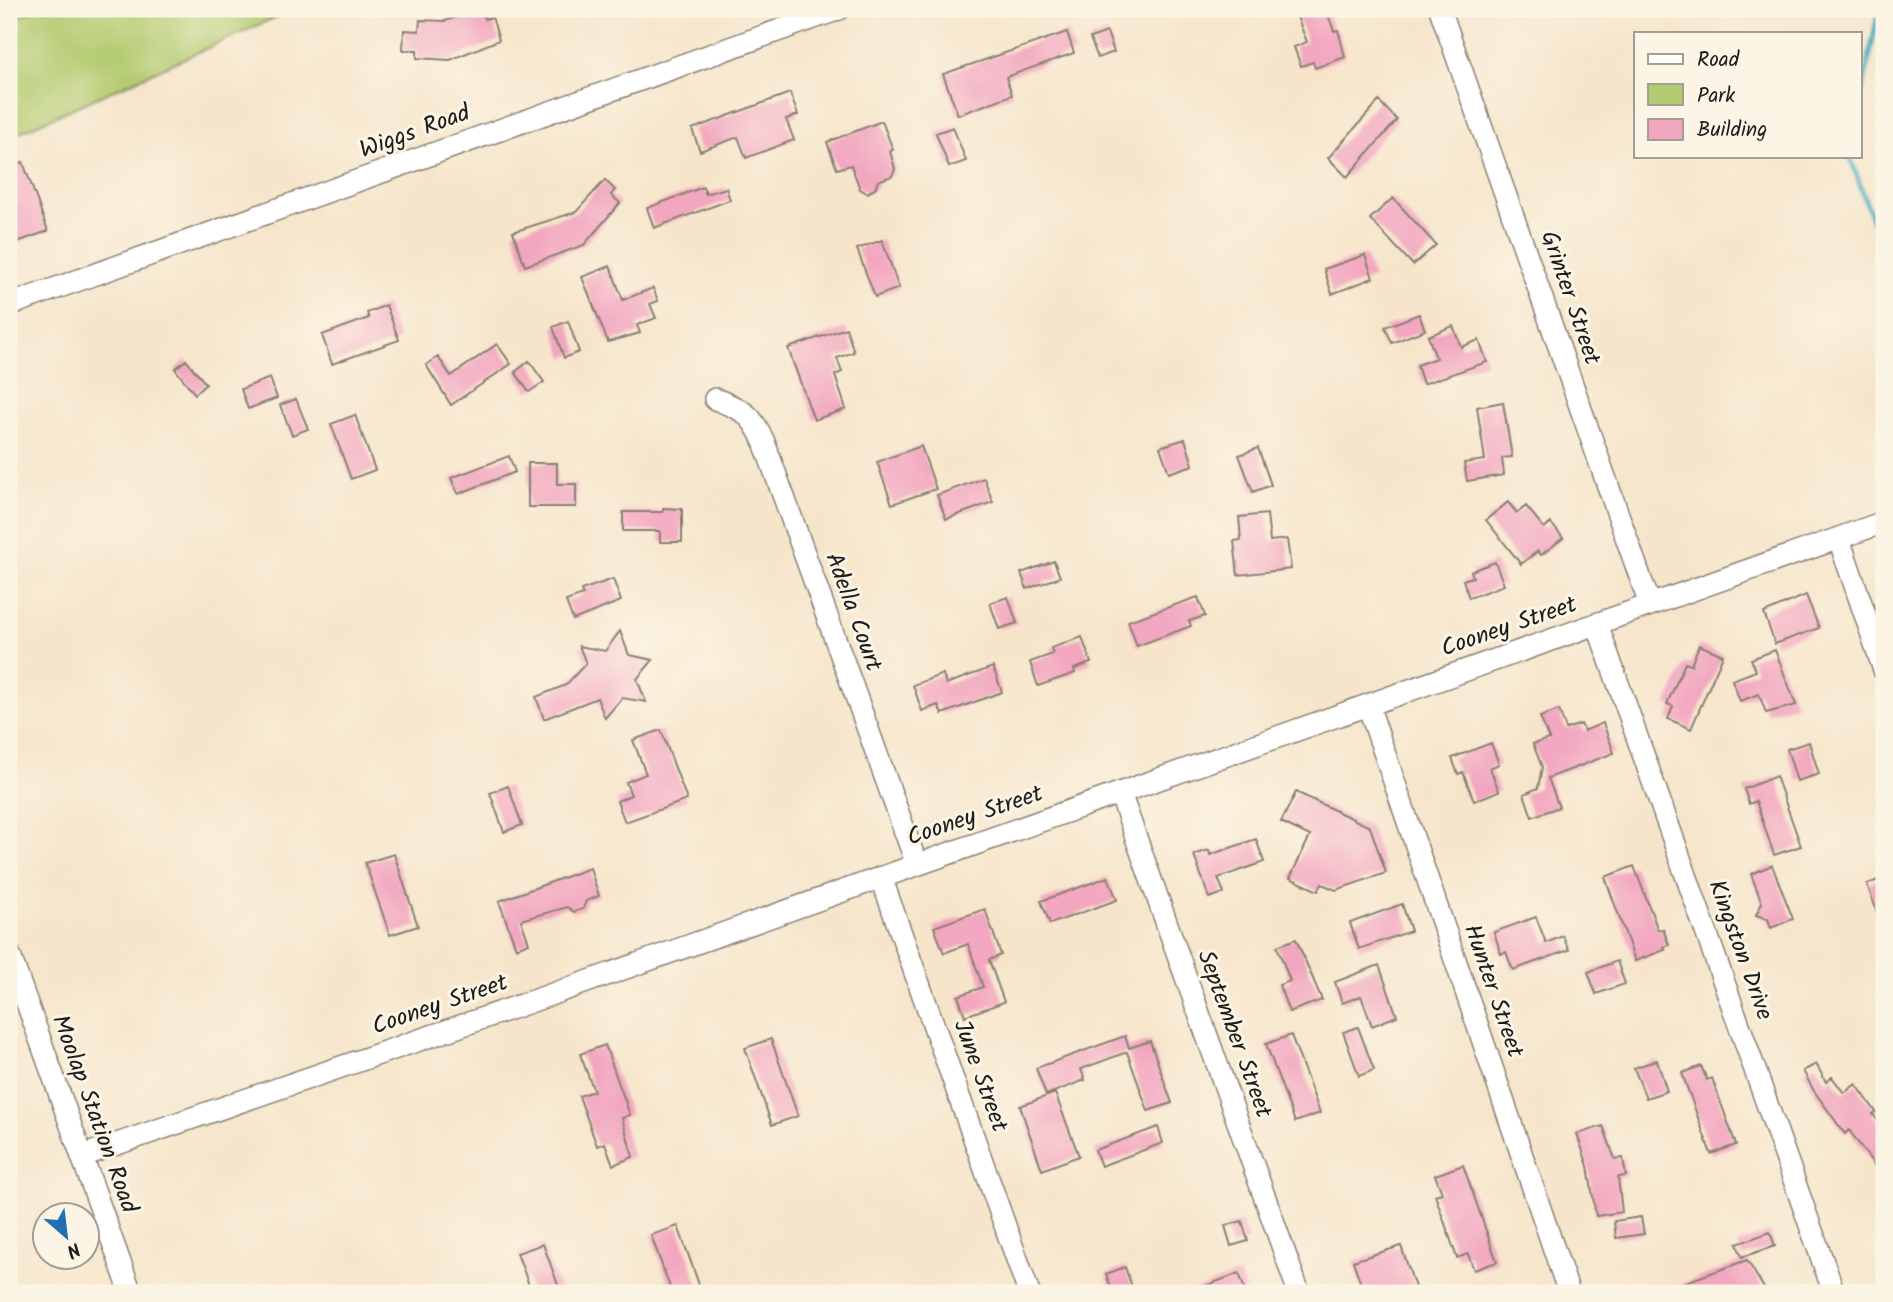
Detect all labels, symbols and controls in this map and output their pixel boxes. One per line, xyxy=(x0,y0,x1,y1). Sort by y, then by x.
legend xyxy=(1634,32,1862,158)
text: Road xyxy=(1697,44,1740,77)
text: Park xyxy=(1697,80,1735,113)
street label: Wiggs Road xyxy=(354,94,477,170)
text: Building xyxy=(1697,114,1767,147)
street label: Grinter Street xyxy=(1529,226,1611,371)
street label: Adella Court xyxy=(813,547,893,678)
street label: Cooney Street xyxy=(1436,585,1583,668)
street label: Cooney Street xyxy=(902,774,1049,857)
street label: Kingston Drive xyxy=(1697,874,1784,1026)
street label: Hunter Street xyxy=(1452,919,1534,1064)
street label: September Street xyxy=(1186,945,1283,1124)
street label: Cooney Street xyxy=(367,963,514,1046)
street label: Moolap Station Road xyxy=(40,1009,148,1220)
street label: June Street xyxy=(942,1014,1019,1138)
north arrow xyxy=(32,1200,102,1270)
text: N xyxy=(61,1233,85,1265)

